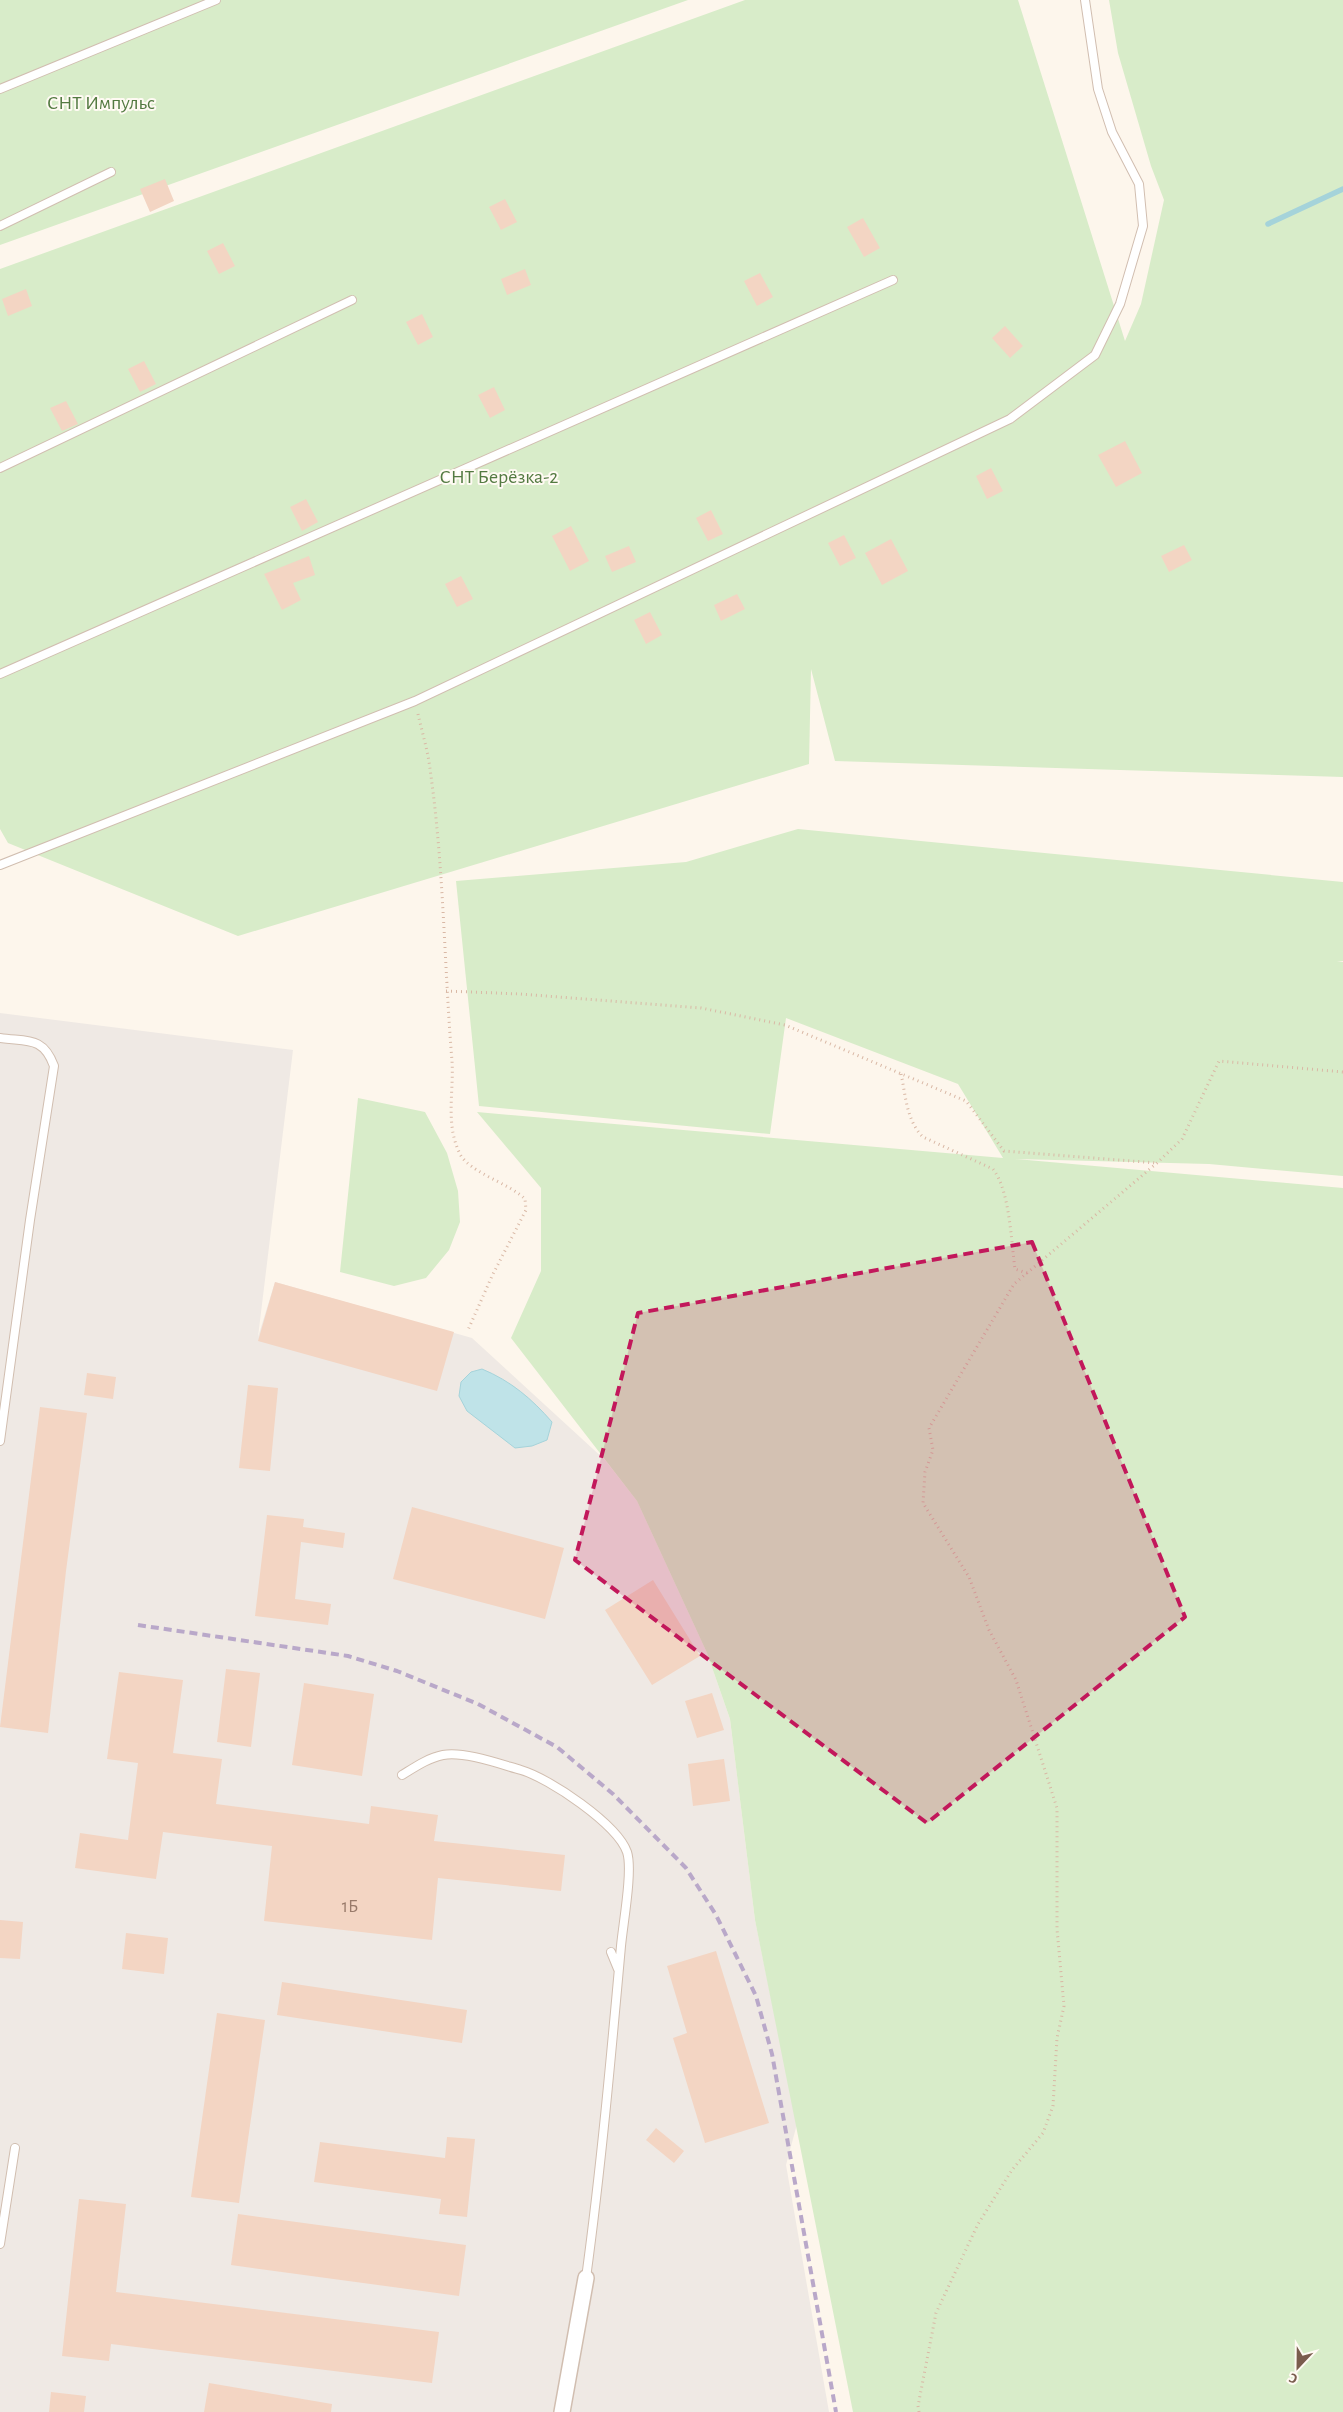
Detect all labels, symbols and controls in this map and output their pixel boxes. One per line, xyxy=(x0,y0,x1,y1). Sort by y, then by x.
park label: СНТ Импульс xyxy=(47,93,155,113)
park label: СНТ Берёзка-2 xyxy=(440,467,558,487)
house number: 1Б xyxy=(342,1898,358,1916)
north arrow xyxy=(1273,2342,1323,2392)
text: С xyxy=(1287,2370,1300,2386)

